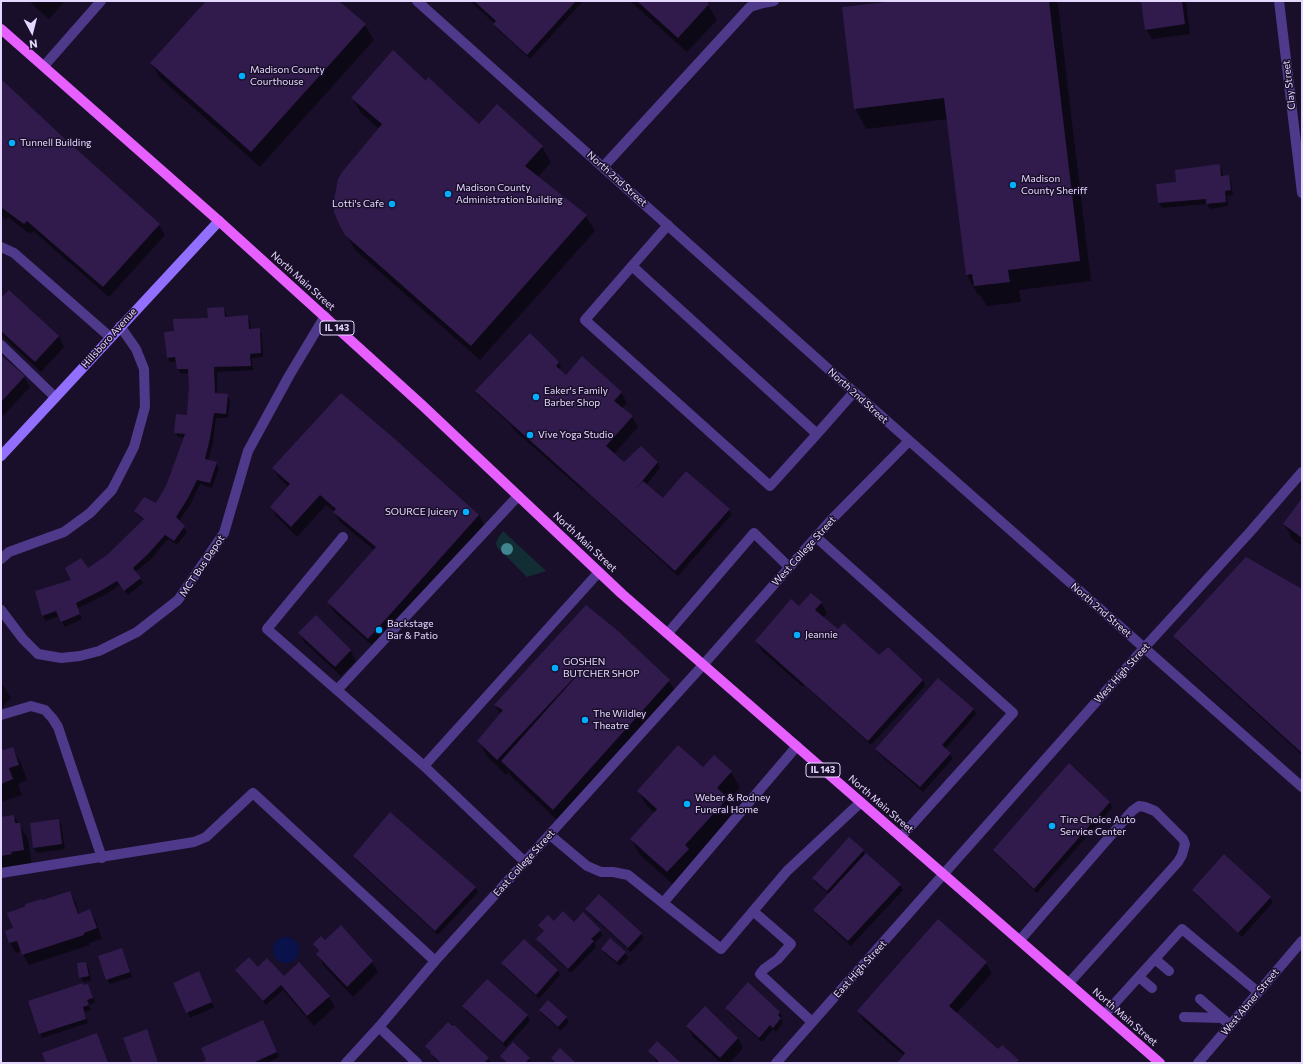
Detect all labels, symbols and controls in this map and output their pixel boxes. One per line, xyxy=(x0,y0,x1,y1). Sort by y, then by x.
north arrow xyxy=(12,12,52,52)
text: N xyxy=(29,37,38,51)
street label: Clay Street xyxy=(1280,60,1298,110)
place label: Madison County Courthouse xyxy=(250,64,325,88)
marker: Madison County Courthouse xyxy=(237,71,247,81)
place label: Tunnell Building xyxy=(20,137,92,149)
marker: Tunnell Building xyxy=(7,138,17,148)
street label: North 2nd Street xyxy=(585,149,649,209)
place label: Madison County Sheriff xyxy=(1021,173,1087,196)
marker: Madison County Sheriff xyxy=(1008,180,1018,190)
place label: Madison County Administration Building xyxy=(456,182,563,206)
marker: Madison County Administration Building xyxy=(443,189,453,199)
place label: Lotti's Cafe xyxy=(332,198,384,210)
marker: Lotti's Cafe xyxy=(387,199,397,209)
street label: North Main Street xyxy=(268,249,338,313)
street label: Hillsboro Avenue xyxy=(79,306,139,370)
road number: IL 143 xyxy=(320,321,354,335)
street label: North 2nd Street xyxy=(826,366,890,426)
place label: Eaker's Family Barber Shop xyxy=(544,385,608,408)
marker: Eaker's Family Barber Shop xyxy=(531,392,541,402)
place label: Vive Yoga Studio xyxy=(538,429,613,441)
marker: Vive Yoga Studio xyxy=(525,430,535,440)
place label: SOURCE Juicery xyxy=(385,506,458,518)
marker: SOURCE Juicery xyxy=(461,507,471,517)
street label: North Main Street xyxy=(551,510,619,574)
street label: West College Street xyxy=(770,514,838,588)
street label: MCT Bus Depot xyxy=(177,533,227,599)
street label: North 2nd Street xyxy=(1068,580,1134,640)
place label: Backstage Bar & Patio xyxy=(387,618,438,642)
marker: Backstage Bar & Patio xyxy=(374,625,384,635)
place label: Jeannie xyxy=(805,629,838,641)
marker: Jeannie xyxy=(792,630,802,640)
street label: West High Street xyxy=(1092,640,1152,706)
place label: GOSHEN BUTCHER SHOP xyxy=(563,656,640,680)
marker: GOSHEN BUTCHER SHOP xyxy=(550,663,560,673)
place label: The Wildley Theatre xyxy=(593,708,646,732)
marker: The Wildley Theatre xyxy=(580,715,590,725)
road number: IL 143 xyxy=(806,763,840,777)
street label: North Main Street xyxy=(846,772,916,836)
place label: Weber & Rodney Funeral Home xyxy=(695,792,770,816)
marker: Weber & Rodney Funeral Home xyxy=(682,799,692,809)
place label: Tire Choice Auto Service Center xyxy=(1060,814,1136,838)
marker: Tire Choice Auto Service Center xyxy=(1047,821,1057,831)
street label: East College Street xyxy=(491,827,557,899)
street label: East High Street xyxy=(831,938,889,1000)
street label: West Abner Street xyxy=(1219,966,1281,1038)
street label: North Main Street xyxy=(1090,985,1160,1049)

